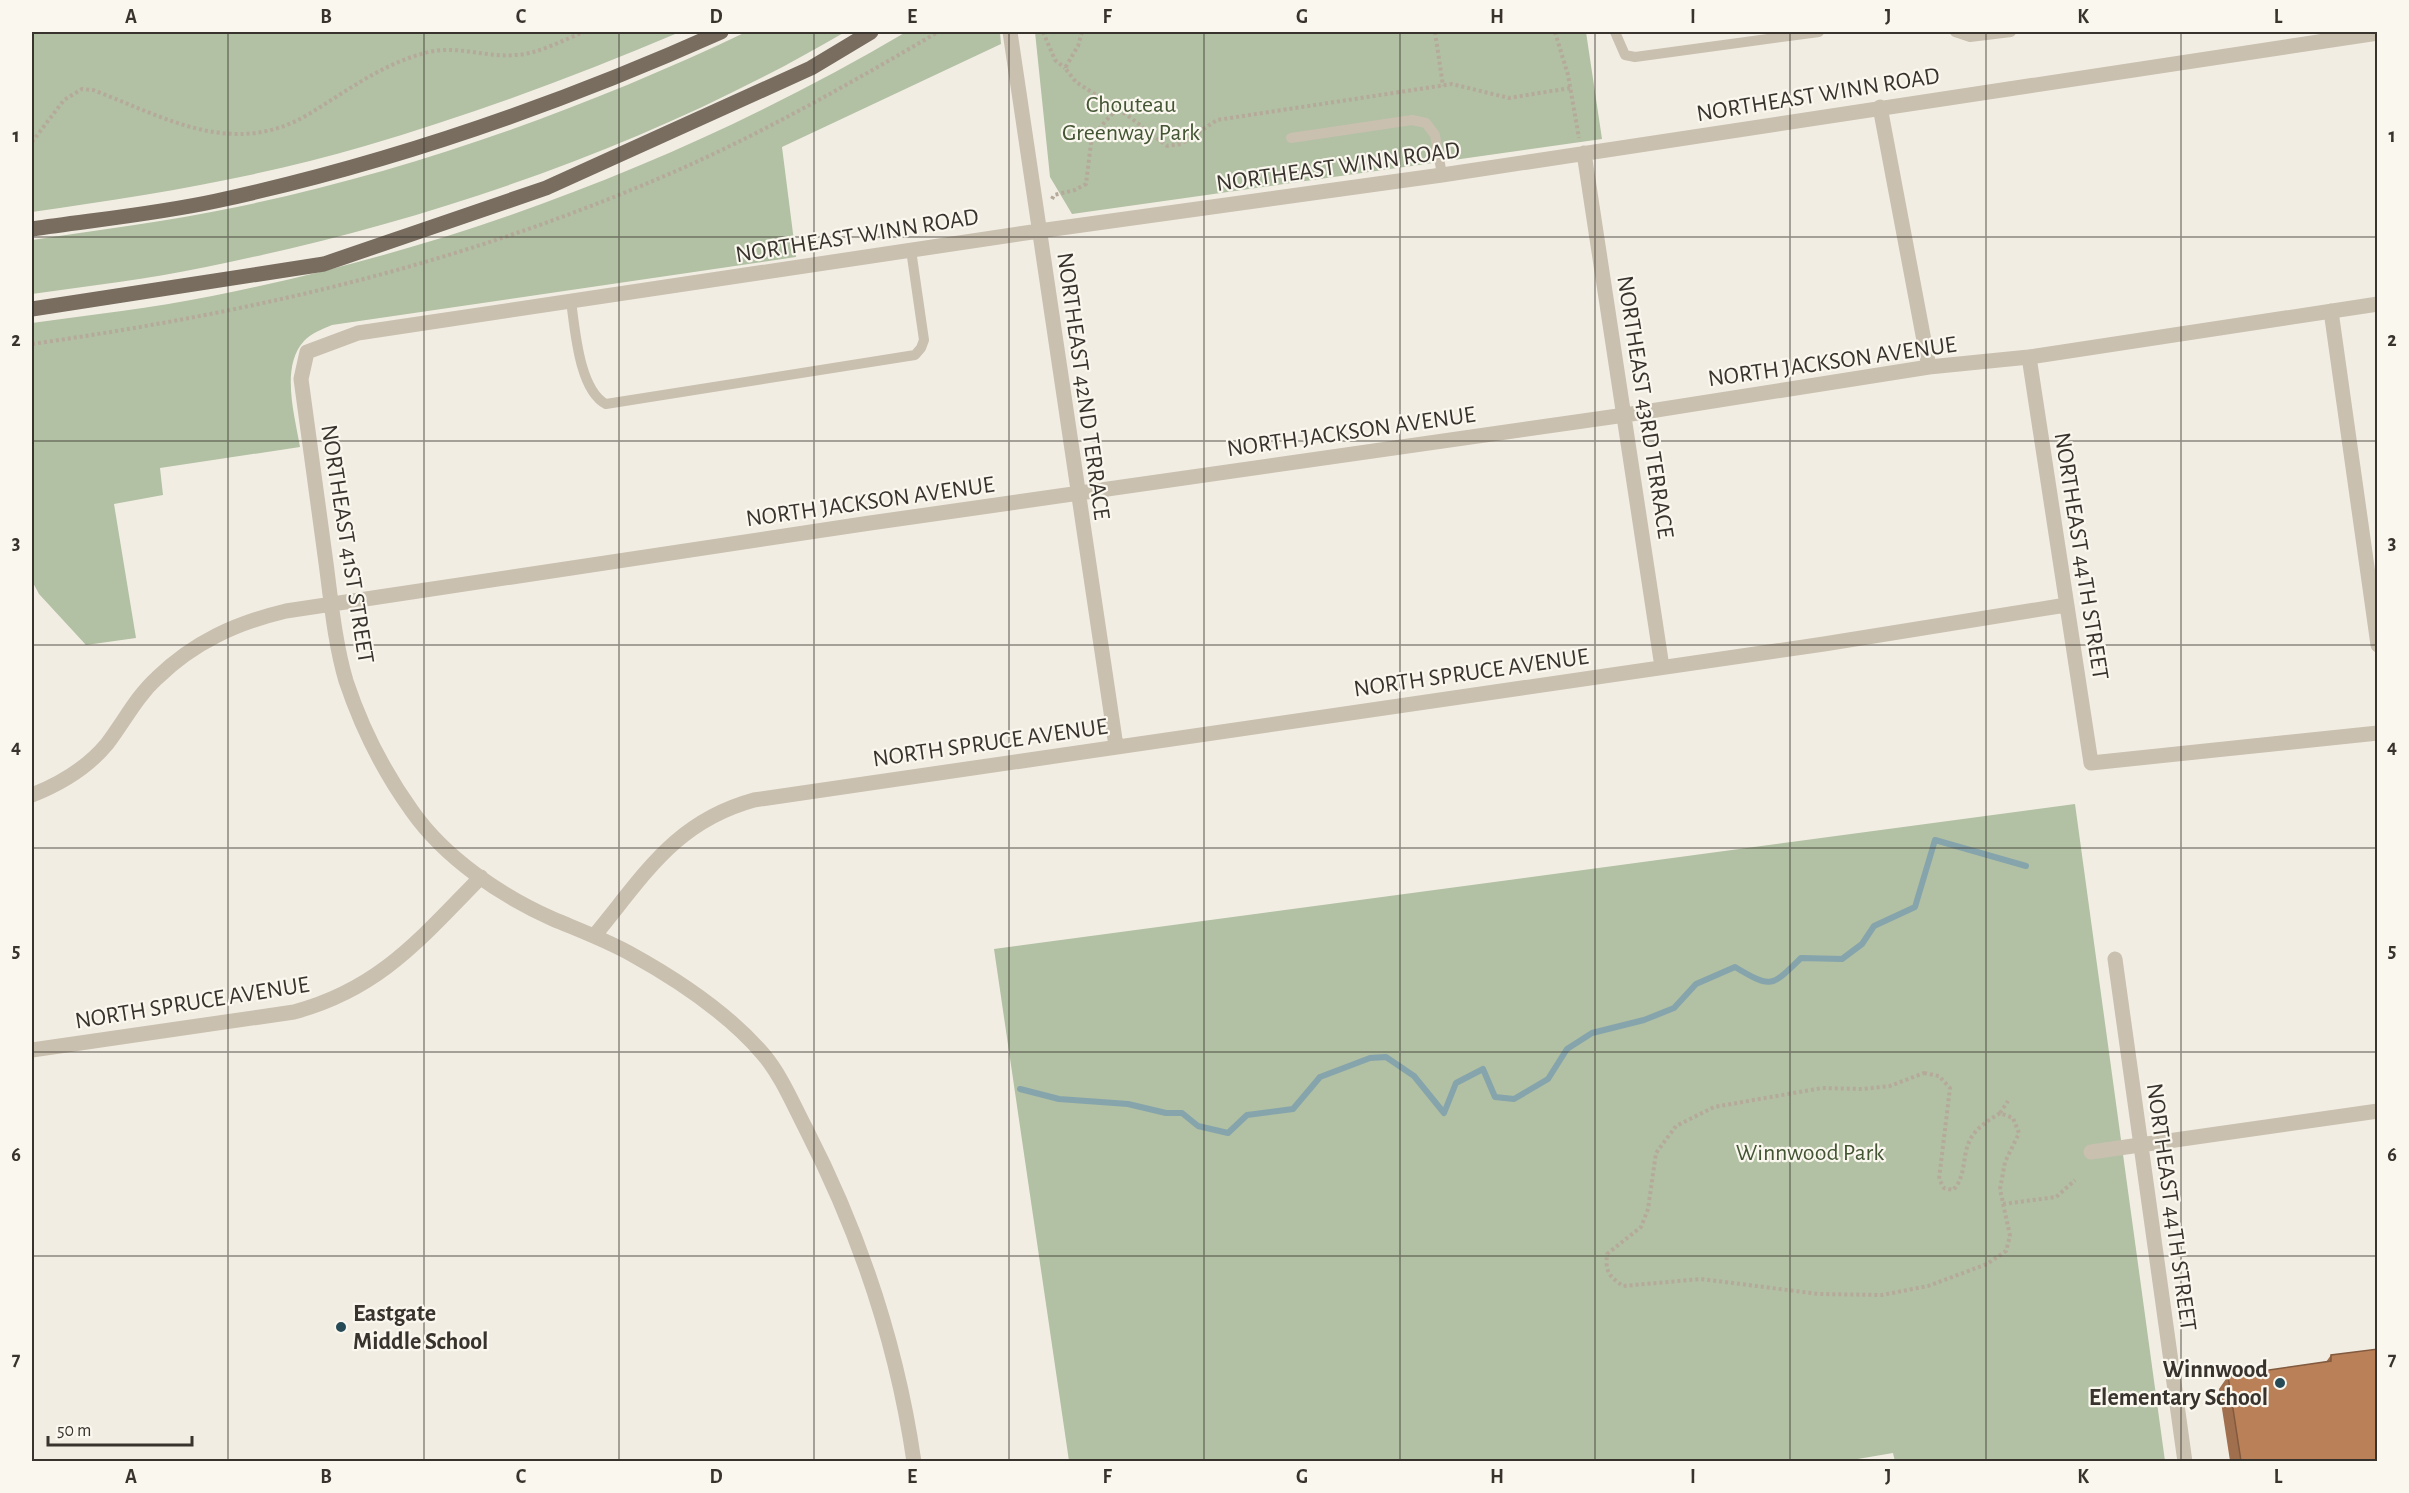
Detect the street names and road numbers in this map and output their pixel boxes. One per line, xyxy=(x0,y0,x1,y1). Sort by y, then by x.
street label: NORTHEAST WINN ROAD xyxy=(1695,64,1941,126)
street label: NORTHEAST WINN ROAD xyxy=(1215,138,1462,196)
street label: NORTHEAST WINN ROAD xyxy=(734,205,980,267)
street label: NORTHEAST 42ND TERRACE xyxy=(1052,251,1114,522)
street label: NORTHEAST 43RD TERRACE xyxy=(1612,274,1678,541)
street label: NORTH JACKSON AVENUE xyxy=(1706,333,1958,391)
street label: NORTH JACKSON AVENUE xyxy=(1225,403,1477,461)
street label: NORTHEAST 41ST STREET xyxy=(316,423,378,665)
street label: NORTHEAST 44TH STREET xyxy=(2050,431,2112,682)
street label: NORTH JACKSON AVENUE xyxy=(744,473,996,531)
street label: NORTH SPRUCE AVENUE xyxy=(1352,645,1591,701)
street label: NORTH SPRUCE AVENUE xyxy=(871,715,1110,771)
street label: NORTH SPRUCE AVENUE xyxy=(73,973,311,1033)
street label: NORTHEAST 44TH STREET xyxy=(2142,1082,2200,1333)

